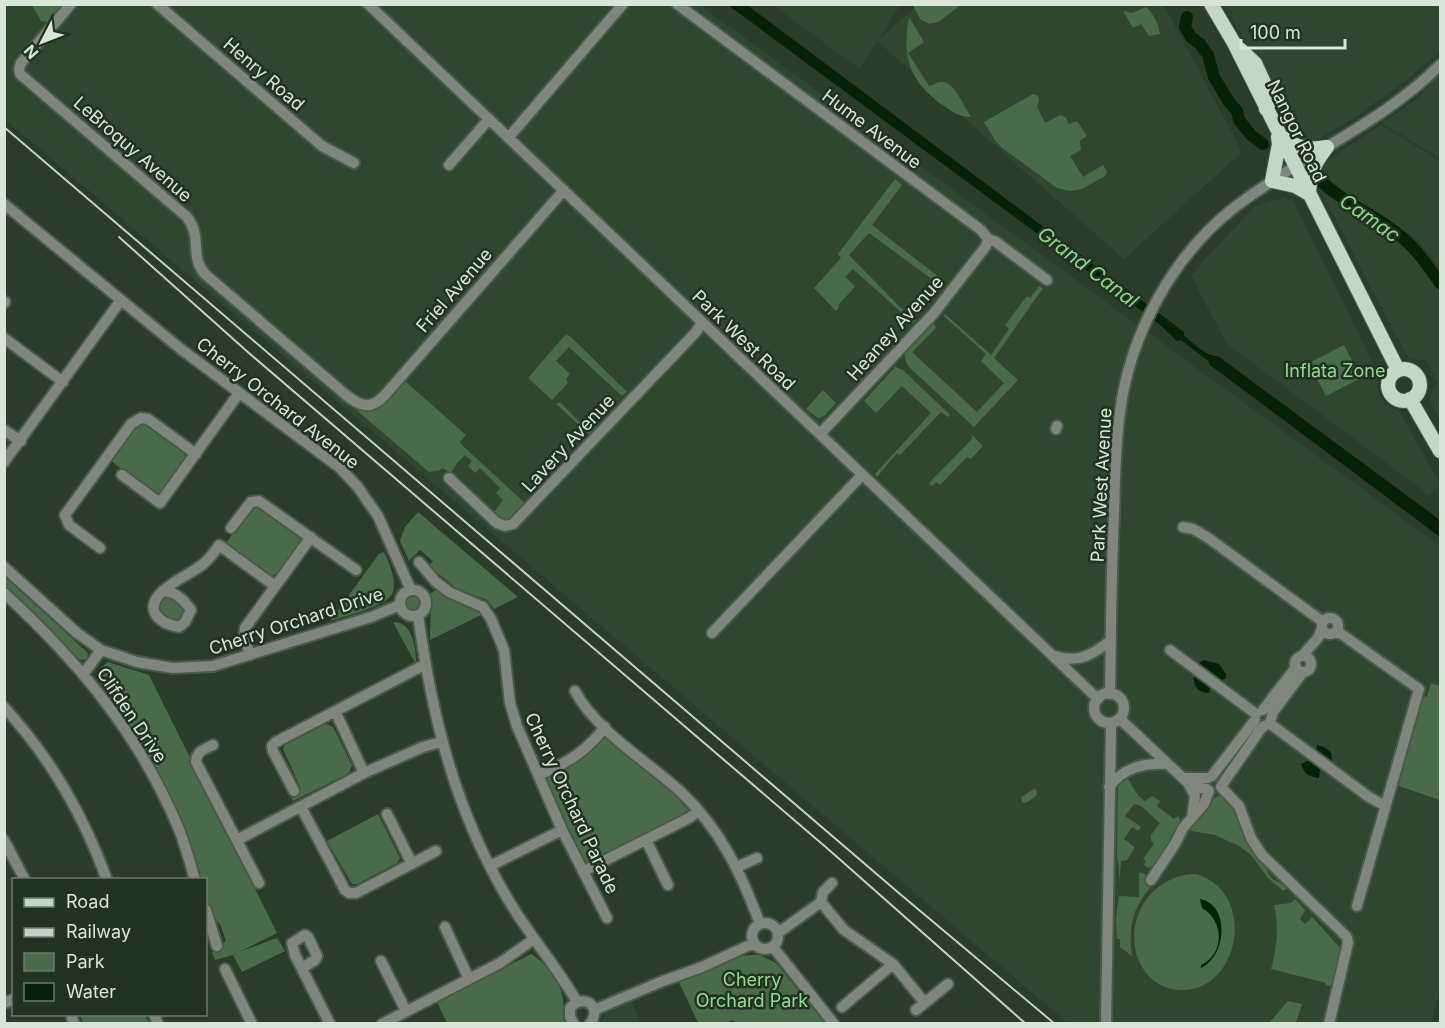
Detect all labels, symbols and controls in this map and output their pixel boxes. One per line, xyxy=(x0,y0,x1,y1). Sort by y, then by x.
north arrow xyxy=(12,12,72,72)
scale bar xyxy=(1241,12,1344,50)
text: 100 m xyxy=(1250,22,1301,43)
street label: Henry Road xyxy=(219,33,309,115)
text: N xyxy=(19,41,42,63)
street label: Nangor Road xyxy=(1263,76,1331,186)
street label: Hume Avenue xyxy=(818,85,926,173)
street label: LeBroquy Avenue xyxy=(70,92,196,206)
water label: Camac xyxy=(1335,189,1405,247)
water label: Grand Canal xyxy=(1033,221,1143,313)
street label: Friel Avenue xyxy=(412,244,496,336)
street label: Heaney Avenue xyxy=(843,271,947,385)
street label: Park West Road xyxy=(688,286,800,394)
street label: Cherry Orchard Avenue xyxy=(192,333,364,473)
park label: Inflata Zone xyxy=(1285,360,1386,381)
street label: Lavery Avenue xyxy=(517,390,619,496)
street label: Park West Avenue xyxy=(1086,407,1116,563)
street label: Cherry Orchard Drive xyxy=(206,583,386,659)
street label: Clifden Drive xyxy=(93,664,171,766)
street label: Cherry Orchard Parade xyxy=(521,709,623,897)
legend xyxy=(12,878,207,1016)
text: Road xyxy=(66,891,109,912)
text: Railway xyxy=(66,921,131,942)
text: Park xyxy=(66,951,105,972)
park label: Cherry Orchard Park xyxy=(696,969,808,1011)
text: Water xyxy=(66,981,116,1002)

